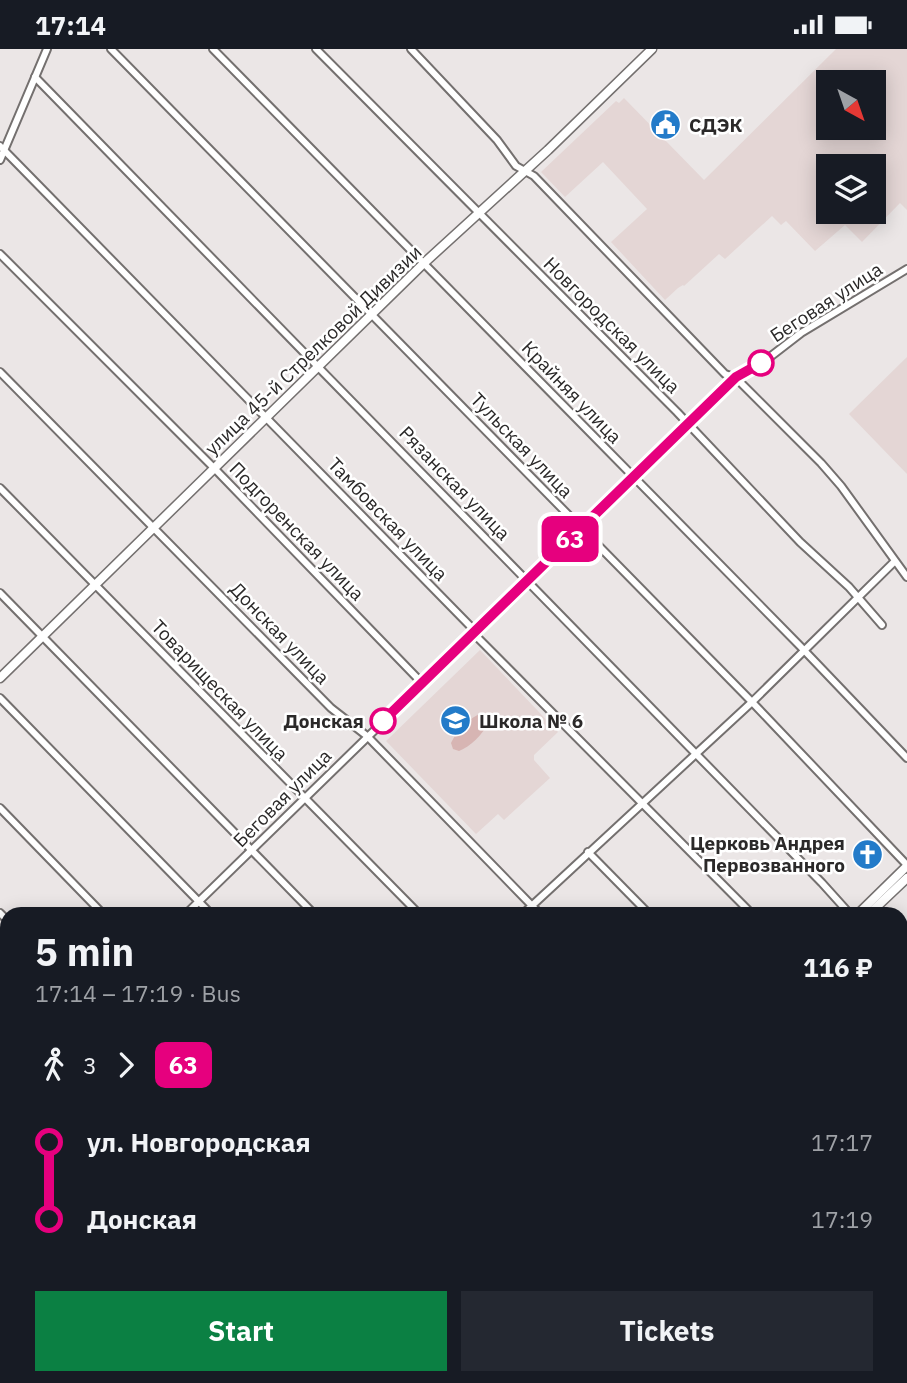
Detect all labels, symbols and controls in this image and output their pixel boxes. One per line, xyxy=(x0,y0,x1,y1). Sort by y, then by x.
text: 17:14 xyxy=(35,8,106,42)
north arrow xyxy=(816,70,886,140)
map controls xyxy=(816,70,886,224)
public building icon: СДЭК xyxy=(649,108,683,142)
place label: СДЭК xyxy=(689,113,743,137)
button: layers xyxy=(816,154,886,224)
street label: улица 45-й Стрелковой Дивизии xyxy=(199,240,427,460)
street label: Новгородская улица xyxy=(539,252,685,398)
street label: Беговая улица xyxy=(765,257,887,347)
street label: Крайняя улица xyxy=(517,336,627,448)
unlabelled marker xyxy=(748,350,774,376)
street label: Тульская улица xyxy=(466,387,578,503)
street label: Рязанская улица xyxy=(394,421,516,545)
street label: Тамбовская улица xyxy=(323,452,453,586)
street label: Подгоренская улица xyxy=(225,457,369,605)
line badge: 63 xyxy=(538,516,602,562)
text: 63 xyxy=(556,523,584,555)
street label: Донская улица xyxy=(225,577,335,689)
street label: Товарищеская улица xyxy=(147,615,293,765)
school or university icon: Школа № 6 xyxy=(439,704,473,738)
marker: Донская xyxy=(370,708,396,734)
place label: Донская xyxy=(284,709,364,733)
place label: Школа № 6 xyxy=(479,709,583,733)
street label: Беговая улица xyxy=(228,744,336,852)
place label: Церковь Андрея Первозванного xyxy=(690,831,845,877)
church icon: Церковь Андрея Первозванного xyxy=(851,837,885,871)
text: 5 min xyxy=(35,927,134,976)
text: 116 ₽ xyxy=(803,950,873,984)
text: 17:14 – 17:19 · Bus xyxy=(35,978,241,1008)
icon: walk xyxy=(35,1046,73,1084)
icon: forward xyxy=(107,1046,145,1084)
text: 63 xyxy=(169,1049,198,1081)
text: 3 xyxy=(83,1050,97,1080)
text: ул. Новгородская xyxy=(87,1125,311,1159)
text: 17:17 xyxy=(811,1127,873,1157)
text: Донская xyxy=(87,1202,197,1236)
text: 17:19 xyxy=(811,1204,873,1234)
button: Start xyxy=(35,1291,447,1371)
button: Tickets xyxy=(461,1291,873,1371)

